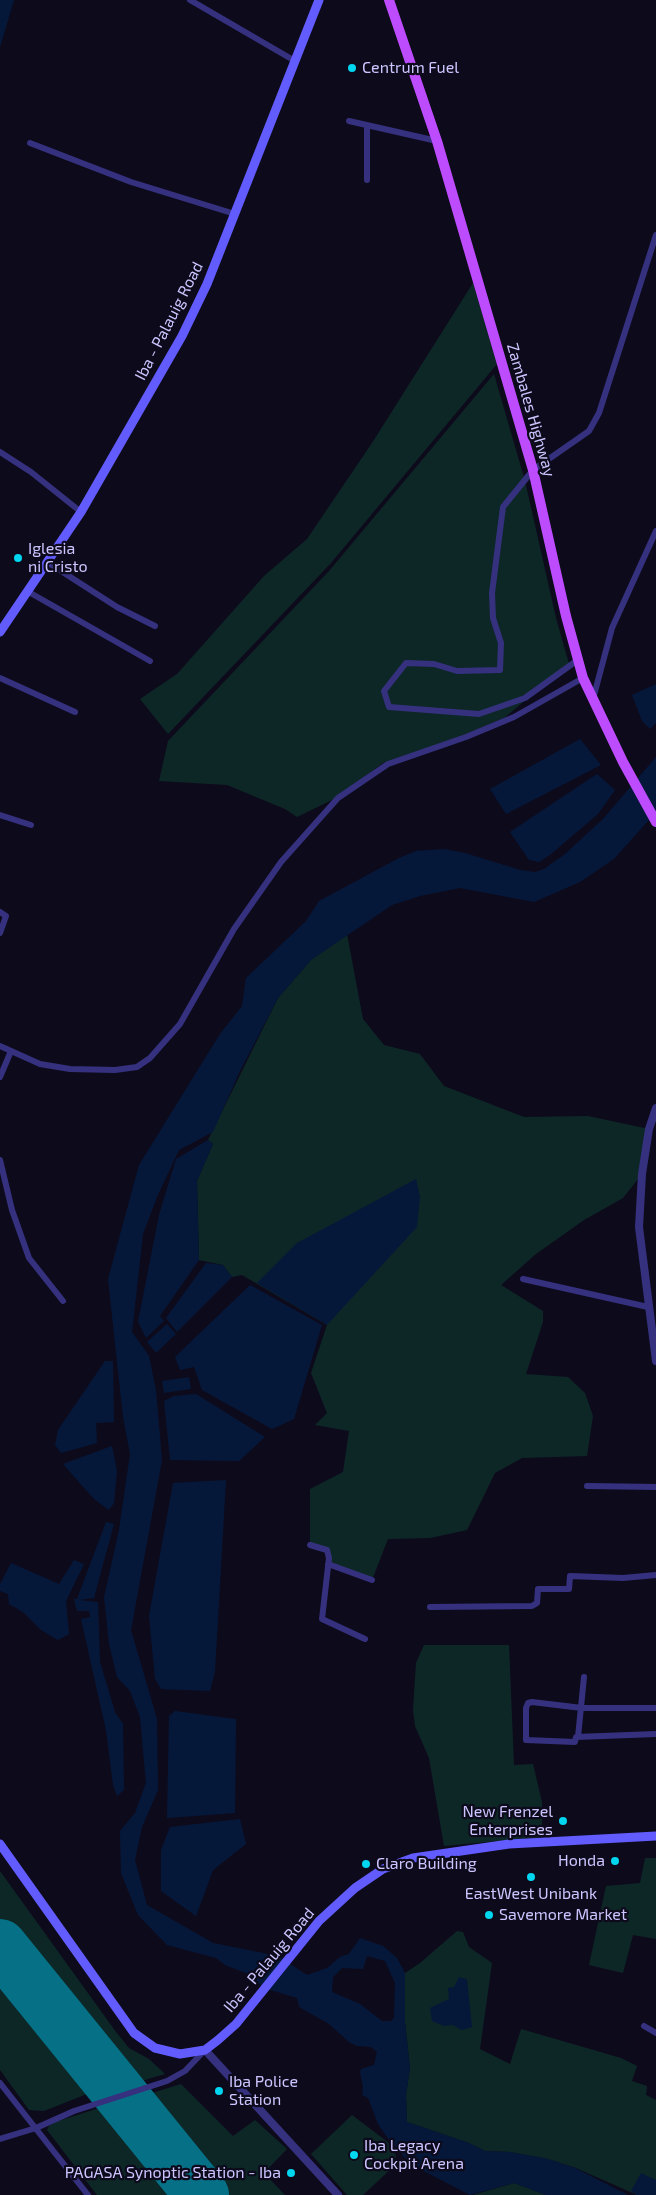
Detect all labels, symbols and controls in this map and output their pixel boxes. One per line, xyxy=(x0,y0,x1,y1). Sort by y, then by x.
place label: Centrum Fuel xyxy=(362,58,459,78)
marker: Centrum Fuel xyxy=(346,62,358,74)
street label: Iba - Palauig Road xyxy=(131,258,207,384)
street label: Zambales Highway xyxy=(503,341,559,479)
place label: Iglesia ni Cristo xyxy=(28,539,88,577)
marker: Iglesia ni Cristo xyxy=(12,552,24,564)
place label: New Frenzel Enterprises xyxy=(462,1802,553,1840)
marker: New Frenzel Enterprises xyxy=(557,1815,569,1827)
place label: Honda xyxy=(558,1851,605,1871)
place label: Claro Building xyxy=(376,1854,477,1874)
marker: Honda xyxy=(609,1855,621,1867)
marker: Claro Building xyxy=(360,1858,372,1870)
marker: EastWest Unibank xyxy=(525,1871,537,1883)
place label: EastWest Unibank xyxy=(465,1884,597,1904)
street label: Iba - Palauig Road xyxy=(220,1904,318,2016)
place label: Savemore Market xyxy=(499,1905,627,1925)
marker: Savemore Market xyxy=(483,1909,495,1921)
place label: Iba Police Station xyxy=(229,2072,298,2110)
marker: Iba Police Station xyxy=(213,2085,225,2097)
place label: Iba Legacy Cockpit Arena xyxy=(364,2136,464,2174)
marker: Iba Legacy Cockpit Arena xyxy=(348,2149,360,2161)
place label: PAGASA Synoptic Station - Iba xyxy=(65,2163,281,2183)
marker: PAGASA Synoptic Station - Iba xyxy=(285,2167,297,2179)

